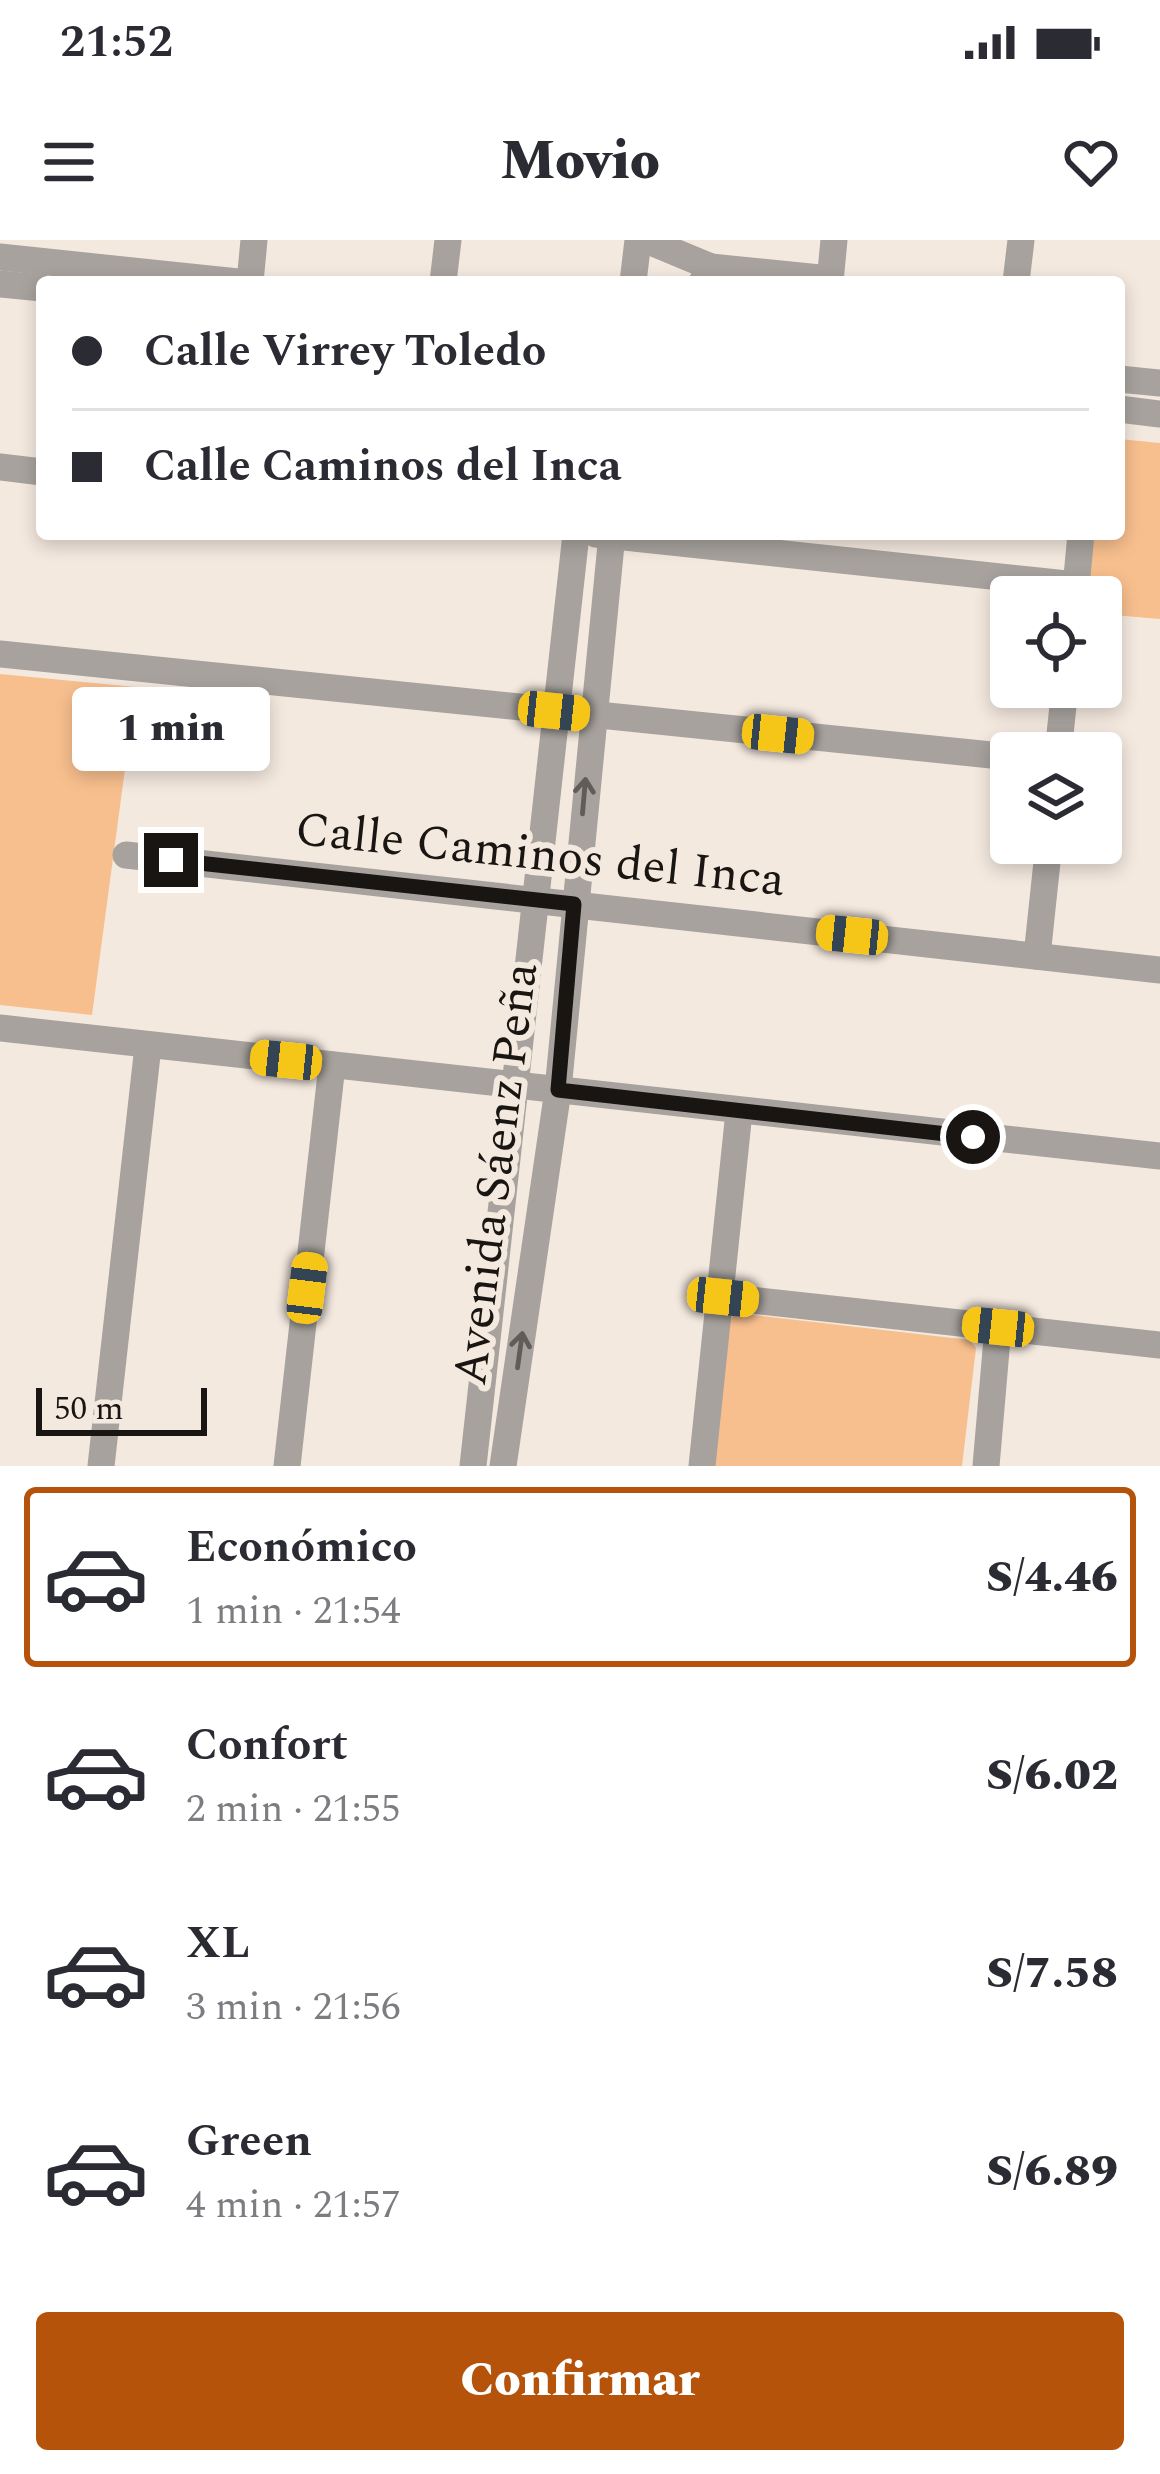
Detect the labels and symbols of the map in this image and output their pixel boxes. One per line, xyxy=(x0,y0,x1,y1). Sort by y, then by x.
callout: 1 min xyxy=(72,686,270,770)
car xyxy=(516,689,592,733)
car xyxy=(740,712,816,756)
one-way arrow xyxy=(573,777,596,816)
street label: Calle Caminos del Inca xyxy=(292,793,788,917)
route end xyxy=(144,833,198,887)
car xyxy=(814,913,890,957)
street label: Avenida Sáenz Peña xyxy=(434,958,558,1390)
car xyxy=(248,1038,324,1082)
route start xyxy=(946,1110,1000,1164)
car xyxy=(285,1250,329,1326)
car xyxy=(685,1275,761,1319)
car xyxy=(960,1305,1036,1349)
one-way arrow xyxy=(509,1331,532,1370)
scale bar xyxy=(36,1382,207,1435)

